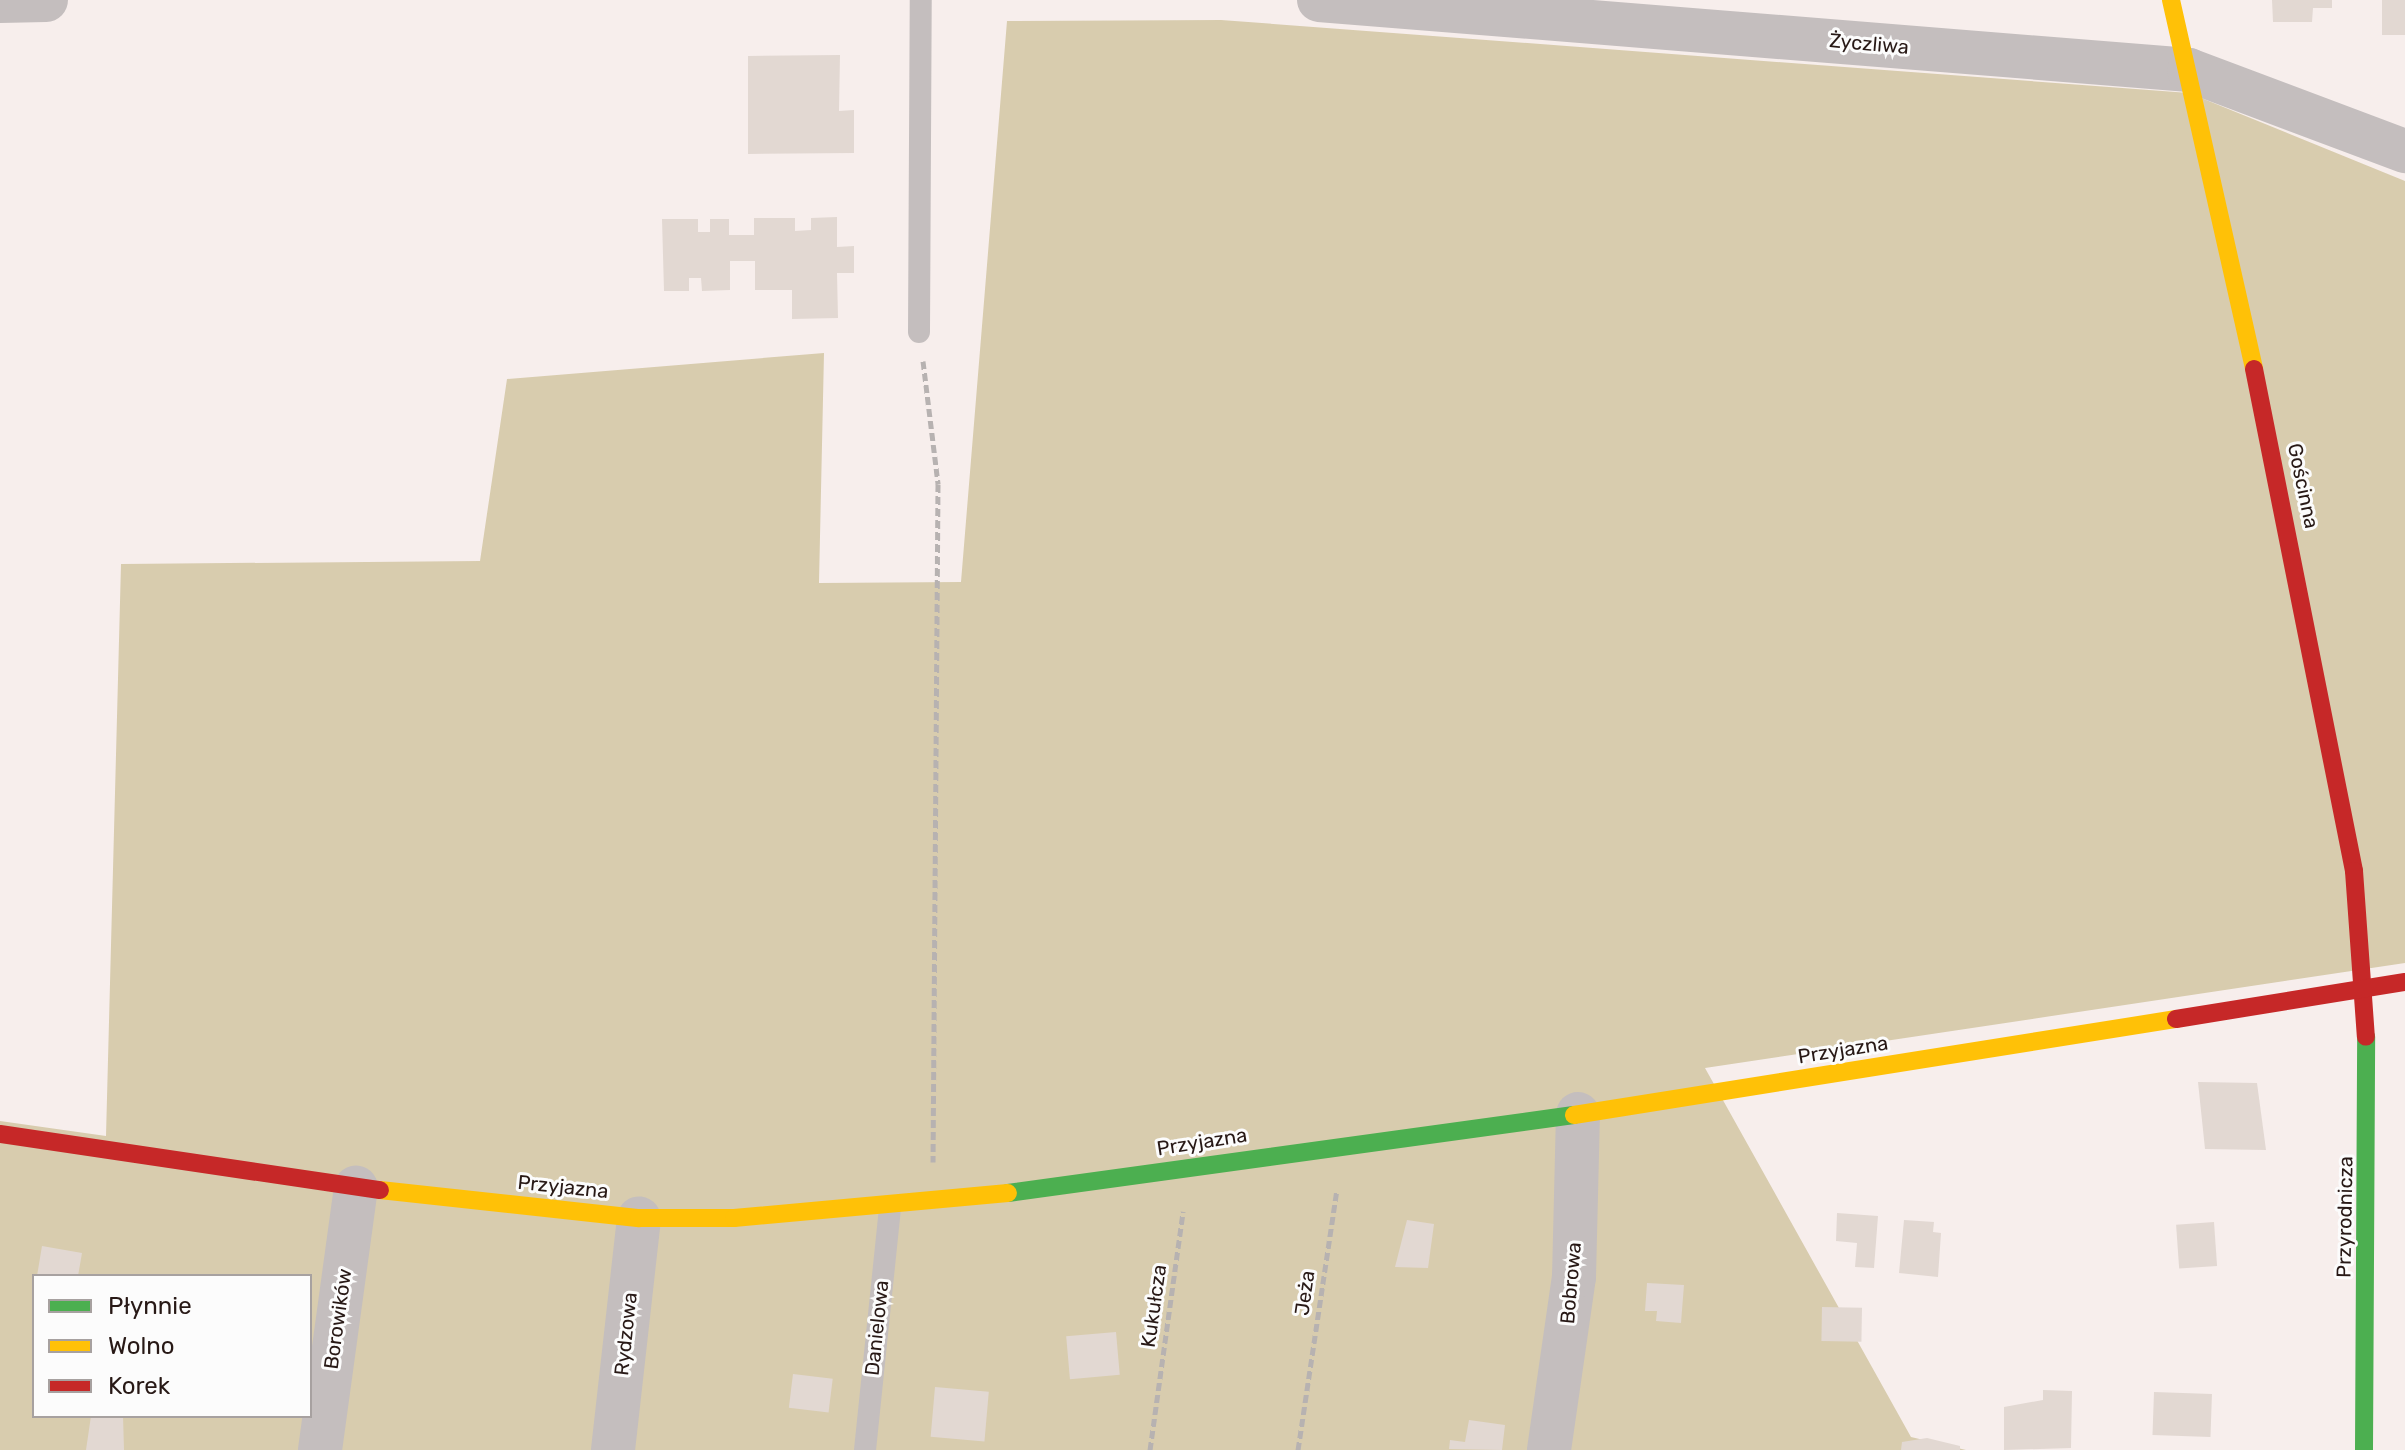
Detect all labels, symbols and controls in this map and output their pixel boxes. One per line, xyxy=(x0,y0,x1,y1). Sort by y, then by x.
street label: Życzliwa xyxy=(1828,29,1910,59)
street label: Gościnna xyxy=(2282,441,2324,531)
street label: Przyjazna xyxy=(1796,1031,1890,1069)
street label: Przyjazna xyxy=(1155,1123,1249,1161)
street label: Przyrodnicza xyxy=(2332,1156,2358,1278)
street label: Przyjazna xyxy=(516,1170,610,1204)
street label: Bobrowa xyxy=(1555,1241,1587,1325)
street label: Kukułcza xyxy=(1136,1263,1172,1349)
street label: Borowików xyxy=(319,1267,357,1371)
street label: Jeża xyxy=(1290,1269,1320,1317)
legend xyxy=(32,1274,312,1418)
street label: Danielowa xyxy=(860,1279,894,1377)
street label: Rydzowa xyxy=(610,1291,642,1377)
text: Płynnie xyxy=(108,1292,192,1320)
text: Wolno xyxy=(108,1332,175,1360)
text: Korek xyxy=(108,1372,170,1400)

